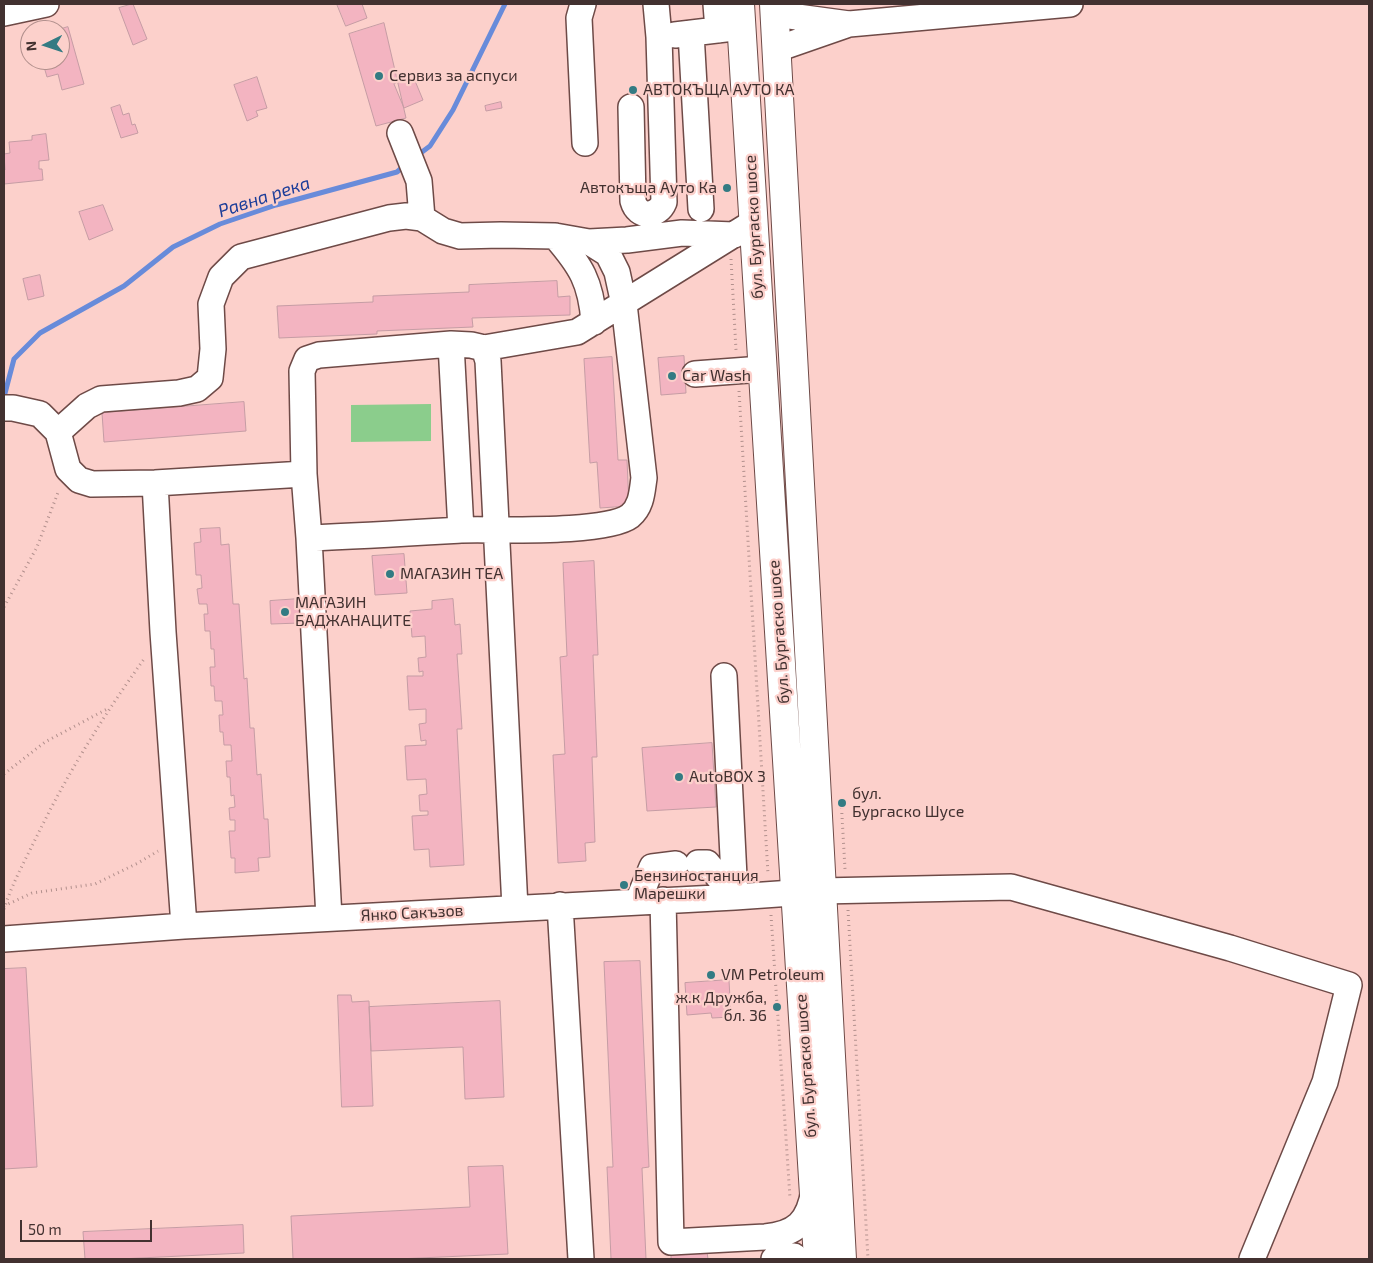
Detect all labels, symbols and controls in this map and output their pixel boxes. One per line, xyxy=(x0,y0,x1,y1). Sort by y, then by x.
north arrow xyxy=(20,20,70,70)
text: N xyxy=(22,40,39,52)
place label: Сервиз за аспуси xyxy=(389,66,518,86)
marker: Сервиз за аспуси xyxy=(373,70,385,82)
place label: АВТОКЪЩА АУТО КА xyxy=(643,80,795,100)
marker: АВТОКЪЩА АУТО КА xyxy=(627,84,639,96)
street label: бул. Бургаско шосе xyxy=(741,154,767,300)
water label: Равна река xyxy=(215,172,313,222)
place label: Автокъща Ауто Ка xyxy=(580,178,717,198)
marker: Автокъща Ауто Ка xyxy=(721,182,733,194)
place label: Car Wash xyxy=(682,366,751,386)
marker: Car Wash xyxy=(666,370,678,382)
street label: бул. Бургаско шосе xyxy=(764,559,794,705)
place label: МАГАЗИН ТЕА xyxy=(400,564,503,584)
marker: МАГАЗИН ТЕА xyxy=(384,568,396,580)
place label: МАГАЗИН БАДЖАНАЦИТЕ xyxy=(295,593,411,631)
marker: МАГАЗИН БАДЖАНАЦИТЕ xyxy=(279,606,291,618)
place label: AutoBOX 3 xyxy=(689,767,766,787)
marker: AutoBOX 3 xyxy=(673,771,685,783)
place label: бул. Бургаско Шусе xyxy=(852,784,964,822)
marker: бул. Бургаско Шусе xyxy=(836,797,848,809)
place label: Бензиностанция Марешки xyxy=(634,866,759,904)
marker: Бензиностанция Марешки xyxy=(618,879,630,891)
street label: Янко Сакъзов xyxy=(360,901,464,925)
place label: VM Petroleum xyxy=(721,965,824,985)
marker: VM Petroleum xyxy=(705,969,717,981)
place label: ж.к Дружба, бл. 36 xyxy=(675,988,767,1026)
street label: бул. Бургаско шосе xyxy=(791,993,821,1139)
marker: ж.к Дружба, бл. 36 xyxy=(771,1001,783,1013)
scale bar xyxy=(22,1210,155,1242)
text: 50 m xyxy=(28,1220,62,1238)

